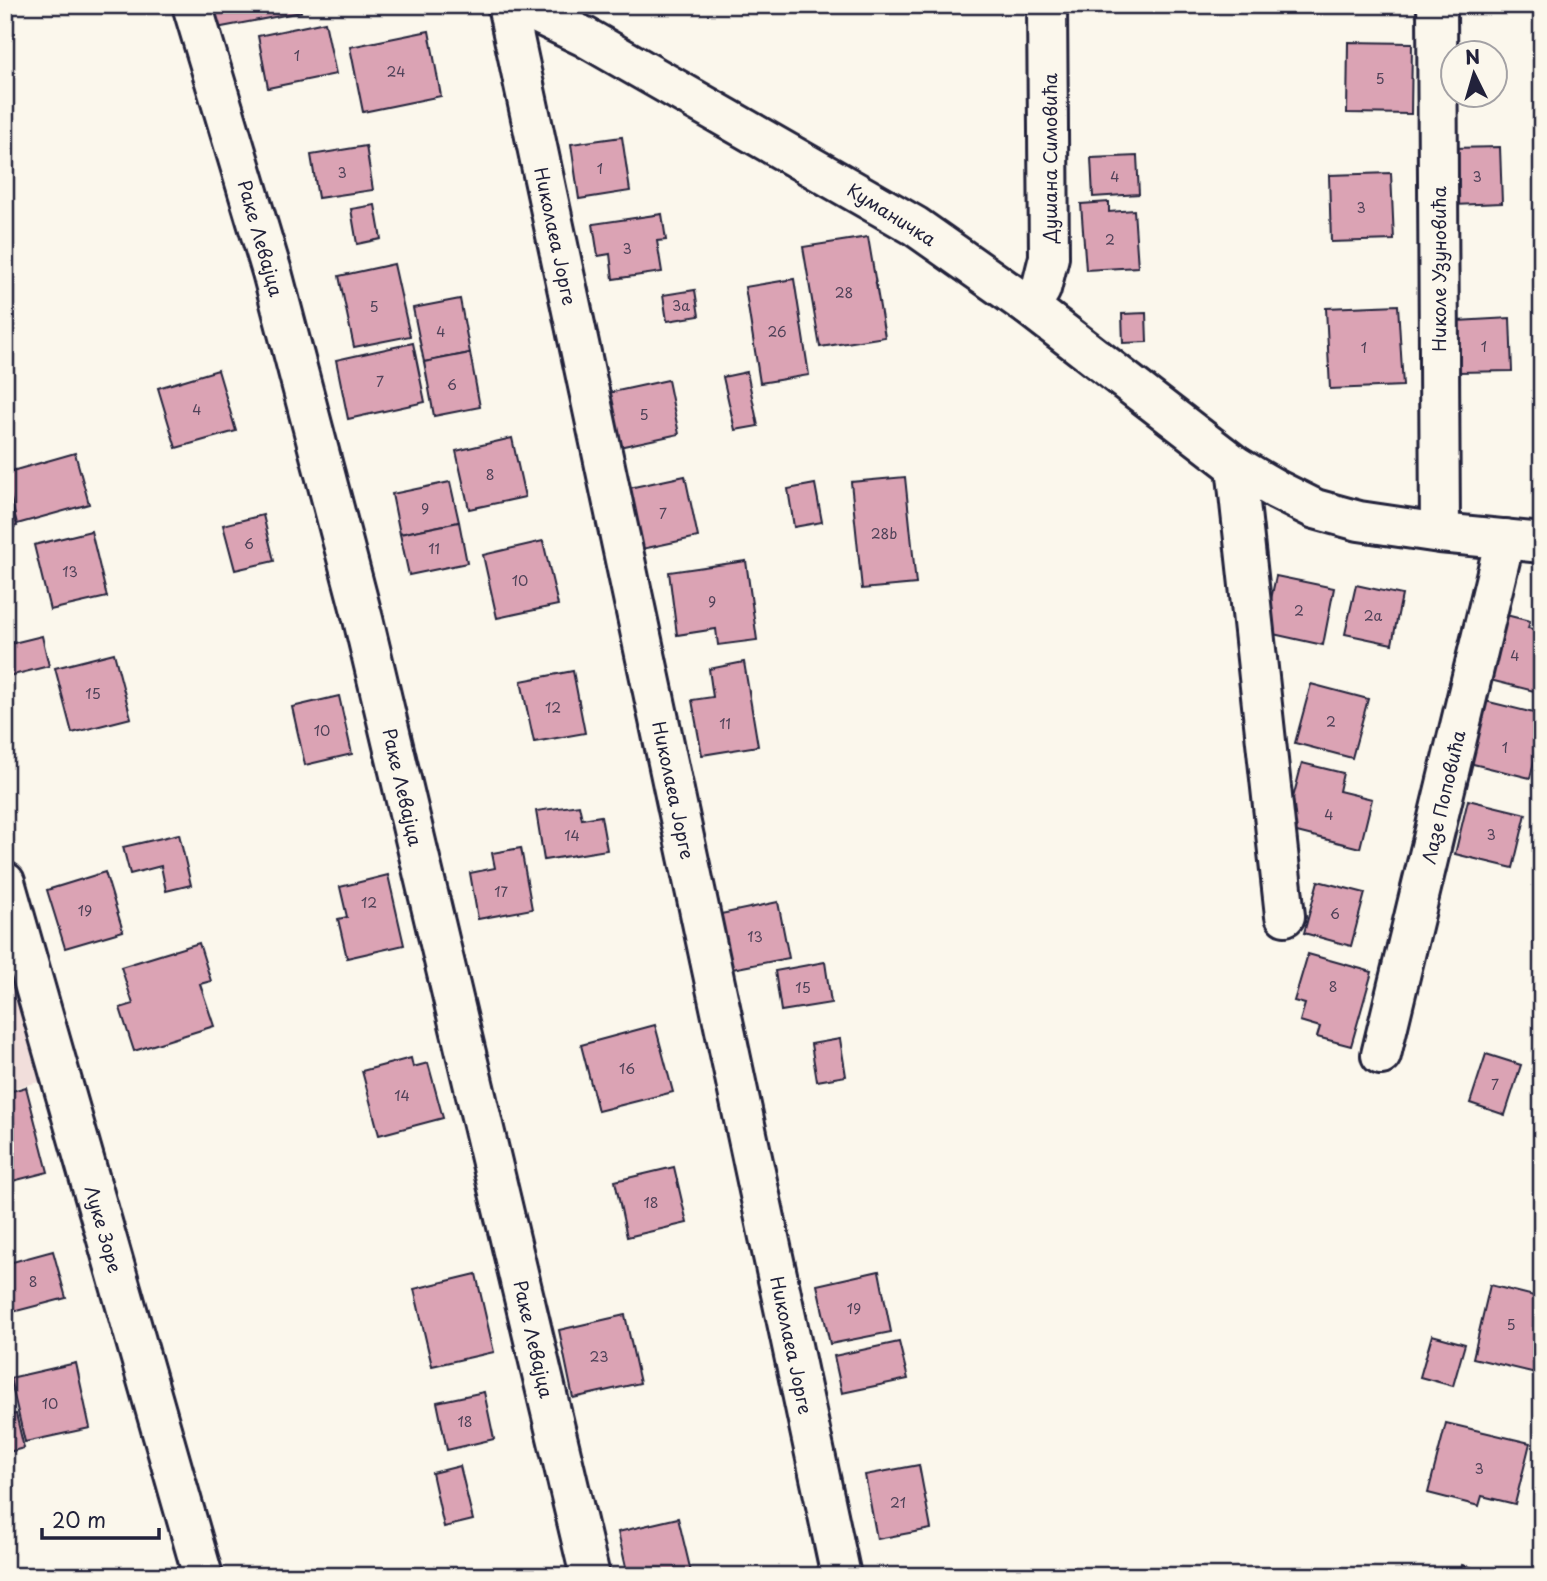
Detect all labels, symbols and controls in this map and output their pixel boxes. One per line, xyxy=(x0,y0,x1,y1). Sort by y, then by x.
north arrow xyxy=(1438,38,1508,108)
text: N xyxy=(1464,41,1481,71)
house number: 1 xyxy=(294,45,300,66)
house number: 24 xyxy=(387,61,405,82)
house number: 5 xyxy=(1375,68,1385,89)
street label: Душана Симовића xyxy=(1036,72,1063,244)
house number: 1 xyxy=(597,158,603,179)
house number: 3 xyxy=(337,162,347,183)
street label: Николаеа Јорге xyxy=(528,165,584,308)
house number: 4 xyxy=(1110,166,1120,187)
house number: 3 xyxy=(1472,166,1482,187)
street label: Раке Левајца xyxy=(231,176,291,300)
street label: Куманичка xyxy=(842,176,942,252)
street label: Николе Узуновића xyxy=(1425,186,1452,352)
house number: 3 xyxy=(1356,197,1366,218)
house number: 2 xyxy=(1105,229,1115,250)
house number: 3 xyxy=(622,238,632,259)
house number: 28 xyxy=(835,282,853,303)
house number: 3a xyxy=(672,295,690,316)
house number: 5 xyxy=(369,296,379,317)
house number: 4 xyxy=(436,321,446,342)
house number: 26 xyxy=(767,321,787,342)
house number: 1 xyxy=(1481,336,1487,357)
house number: 1 xyxy=(1361,337,1367,358)
house number: 7 xyxy=(376,371,384,392)
house number: 6 xyxy=(447,374,457,395)
house number: 4 xyxy=(192,399,202,420)
house number: 5 xyxy=(639,404,649,425)
house number: 8 xyxy=(486,464,494,485)
house number: 9 xyxy=(421,498,429,519)
house number: 7 xyxy=(659,503,667,524)
house number: 28b xyxy=(871,523,897,544)
house number: 6 xyxy=(244,533,254,554)
house number: 11 xyxy=(428,538,440,559)
house number: 13 xyxy=(62,561,78,582)
house number: 10 xyxy=(512,570,528,591)
house number: 9 xyxy=(708,591,716,612)
house number: 2 xyxy=(1294,600,1304,621)
house number: 2a xyxy=(1364,605,1382,626)
house number: 4 xyxy=(1510,645,1520,666)
house number: 15 xyxy=(85,683,101,704)
house number: 12 xyxy=(545,697,561,718)
house number: 2 xyxy=(1326,711,1336,732)
house number: 11 xyxy=(719,713,731,734)
street label: Николаеа Јорге xyxy=(646,719,702,862)
house number: 10 xyxy=(314,720,330,741)
street label: Раке Левајца xyxy=(376,725,430,849)
street label: Лазе Поповића xyxy=(1415,727,1472,866)
house number: 1 xyxy=(1502,737,1508,758)
house number: 4 xyxy=(1324,804,1334,825)
house number: 3 xyxy=(1486,824,1496,845)
house number: 14 xyxy=(564,825,580,846)
house number: 17 xyxy=(494,881,508,902)
house number: 12 xyxy=(361,892,377,913)
house number: 19 xyxy=(78,900,92,921)
house number: 6 xyxy=(1330,903,1340,924)
house number: 13 xyxy=(747,926,763,947)
house number: 8 xyxy=(1329,976,1337,997)
house number: 15 xyxy=(795,977,811,998)
house number: 16 xyxy=(619,1058,635,1079)
house number: 7 xyxy=(1491,1074,1499,1095)
house number: 14 xyxy=(394,1085,410,1106)
street label: Луке Зоре xyxy=(79,1182,129,1276)
house number: 18 xyxy=(643,1192,659,1213)
house number: 8 xyxy=(29,1271,37,1292)
street label: Николаеа Јорге xyxy=(764,1274,820,1417)
street label: Раке Левајца xyxy=(507,1277,561,1401)
house number: 19 xyxy=(847,1298,861,1319)
house number: 5 xyxy=(1506,1314,1516,1335)
house number: 23 xyxy=(590,1346,608,1367)
house number: 10 xyxy=(42,1393,58,1414)
house number: 18 xyxy=(457,1411,473,1432)
house number: 3 xyxy=(1474,1458,1484,1479)
house number: 21 xyxy=(890,1492,906,1513)
scale bar xyxy=(42,1497,159,1541)
text: 20 m xyxy=(52,1503,106,1535)

